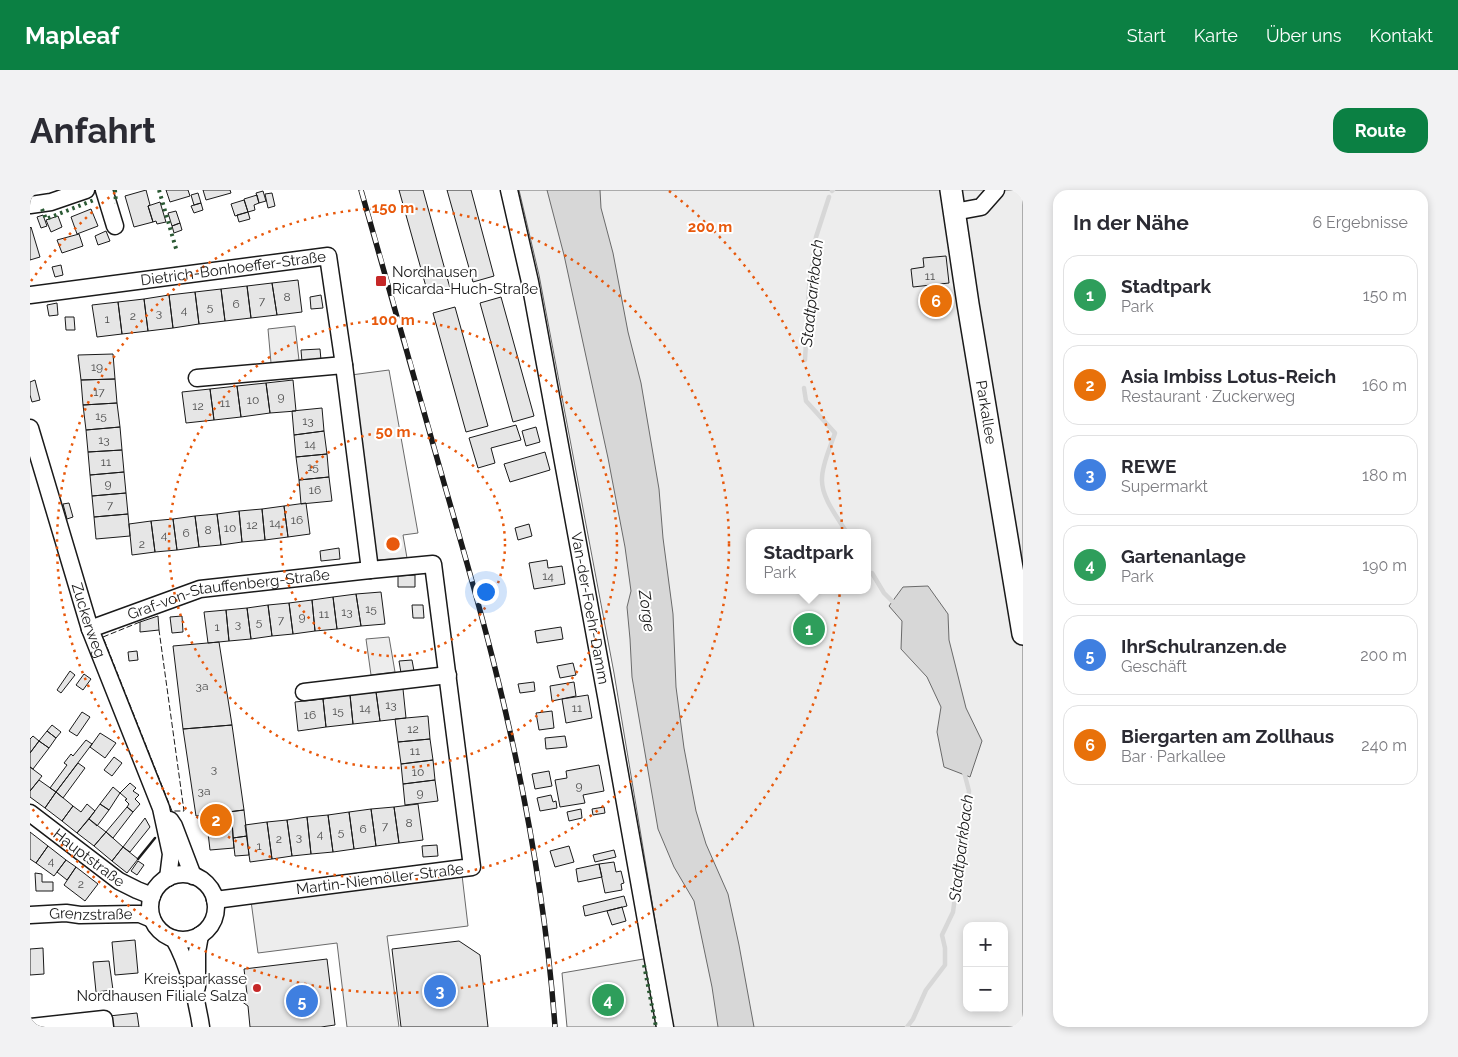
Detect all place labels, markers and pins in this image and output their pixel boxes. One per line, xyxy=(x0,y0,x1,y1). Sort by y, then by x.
place label: Nordhausen Ricarda-Huch-Straße xyxy=(392,263,538,298)
marker: Nordhausen Ricarda-Huch-Straße xyxy=(374,274,388,288)
pin: 6 xyxy=(920,282,952,320)
centre of rings xyxy=(384,535,402,553)
pin: 1 xyxy=(793,610,825,648)
pin: 2 xyxy=(200,801,232,839)
place label: Kreissparkasse Nordhausen Filiale Salza xyxy=(77,970,247,1005)
pin: 3 xyxy=(424,972,456,1010)
pin: 4 xyxy=(592,981,624,1019)
marker: Kreissparkasse Nordhausen Filiale Salza xyxy=(251,982,263,994)
pin: 5 xyxy=(286,982,318,1020)

